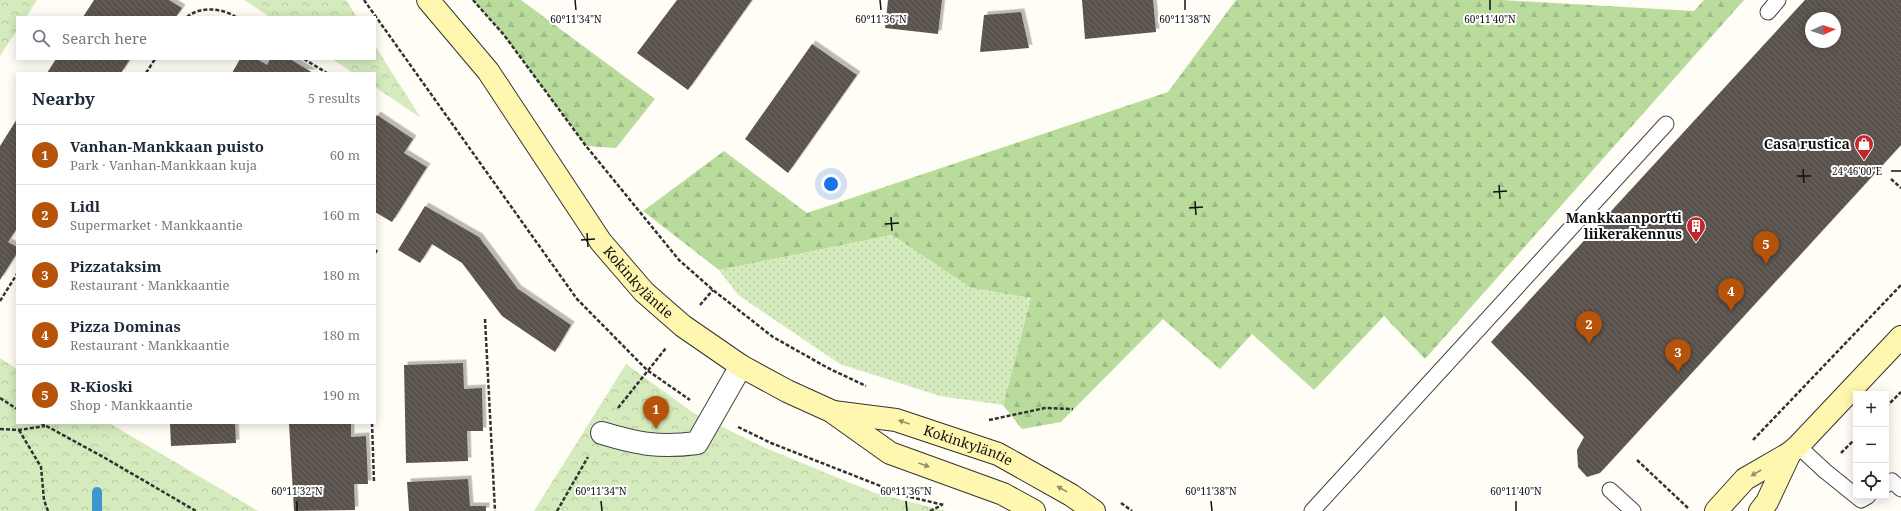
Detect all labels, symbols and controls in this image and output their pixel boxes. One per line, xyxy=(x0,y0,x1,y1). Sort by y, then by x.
text: 60°11'34"N xyxy=(550,12,602,26)
text: 60°11'36"N xyxy=(855,12,907,26)
text: 60°11'38"N xyxy=(1159,12,1211,26)
text: 60°11'40"N xyxy=(1464,12,1516,26)
north arrow xyxy=(1805,12,1841,48)
search box xyxy=(16,16,376,60)
icon: search xyxy=(30,27,52,49)
text: Search here xyxy=(62,28,147,48)
text: Nearby xyxy=(32,87,95,110)
text: 5 results xyxy=(308,89,360,107)
shop icon: Casa rustica xyxy=(1853,133,1875,161)
place label: Casa rustica xyxy=(1764,134,1850,153)
text: Vanhan-Mankkaan puisto xyxy=(70,136,264,156)
text: 1 xyxy=(41,146,49,164)
text: 60 m xyxy=(330,146,360,164)
text: Park · Vanhan-Mankkaan kuja xyxy=(70,156,257,174)
text: 24°46'00"E xyxy=(1832,164,1882,178)
your location xyxy=(821,174,841,194)
text: Lidl xyxy=(70,196,100,216)
text: 2 xyxy=(41,206,49,224)
text: 160 m xyxy=(323,206,360,224)
place label: Mankkaanportti liikerakennus xyxy=(1566,208,1682,243)
building icon: Mankkaanportti liikerakennus xyxy=(1685,215,1707,243)
text: Supermarket · Mankkaantie xyxy=(70,216,243,234)
pin: 5 xyxy=(1753,231,1779,264)
street label: Kokinkyläntie xyxy=(600,242,678,322)
text: Pizzataksim xyxy=(70,256,162,276)
text: 3 xyxy=(41,266,49,284)
text: 180 m xyxy=(323,266,360,284)
text: Restaurant · Mankkaantie xyxy=(70,276,229,294)
pin: 4 xyxy=(1718,278,1744,311)
pin: 2 xyxy=(1576,311,1602,344)
text: Pizza Dominas xyxy=(70,316,181,336)
text: 4 xyxy=(41,326,49,344)
text: 180 m xyxy=(323,326,360,344)
text: Restaurant · Mankkaantie xyxy=(70,336,229,354)
pin: 3 xyxy=(1665,339,1691,372)
text: R-Kioski xyxy=(70,376,133,396)
text: 5 xyxy=(41,386,49,404)
text: 190 m xyxy=(323,386,360,404)
map controls xyxy=(1853,391,1889,499)
button: + xyxy=(1853,391,1889,427)
text: Shop · Mankkaantie xyxy=(70,396,193,414)
pin: 1 xyxy=(643,396,669,429)
one-way arrow xyxy=(898,419,910,425)
street label: Kokinkyläntie xyxy=(921,420,1017,470)
button: − xyxy=(1853,427,1889,463)
one-way arrow xyxy=(919,463,931,469)
button: locate xyxy=(1853,463,1889,499)
one-way arrow xyxy=(1750,469,1762,476)
text: 60°11'32"N xyxy=(271,484,323,498)
text: 60°11'34"N xyxy=(575,484,627,498)
text: 60°11'36"N xyxy=(880,484,932,498)
text: 60°11'38"N xyxy=(1185,484,1237,498)
text: 60°11'40"N xyxy=(1490,484,1542,498)
one-way arrow xyxy=(1056,486,1068,493)

